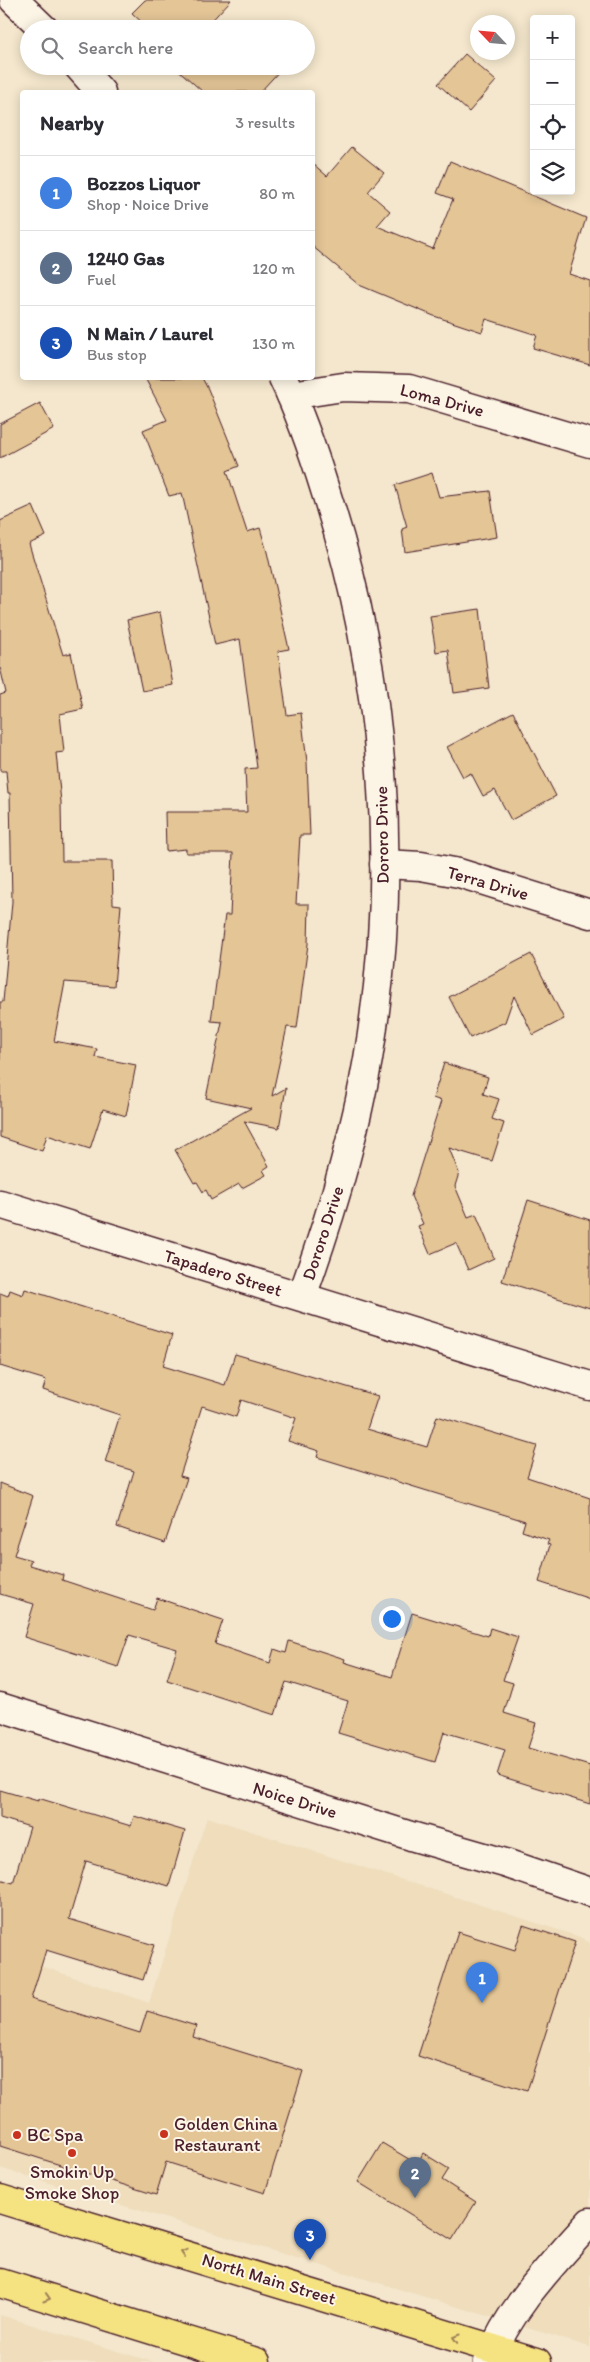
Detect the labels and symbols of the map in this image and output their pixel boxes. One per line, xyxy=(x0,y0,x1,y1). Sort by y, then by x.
north arrow xyxy=(470,15,515,60)
street label: Loma Drive xyxy=(398,378,486,422)
street label: Dororo Drive xyxy=(370,786,394,884)
street label: Terra Drive xyxy=(445,861,531,905)
street label: Dororo Drive xyxy=(297,1183,349,1283)
street label: Tapadero Street xyxy=(161,1245,285,1301)
your location xyxy=(379,1606,405,1632)
street label: Noice Drive xyxy=(250,1777,340,1823)
pin: 1 xyxy=(466,1962,498,2003)
place label: Golden China Restaurant xyxy=(174,2113,279,2156)
place label: BC Spa xyxy=(27,2124,84,2146)
marker: Golden China Restaurant xyxy=(158,2128,170,2140)
marker: BC Spa xyxy=(11,2129,23,2141)
marker: Smokin Up Smoke Shop xyxy=(66,2147,78,2159)
pin: 2 xyxy=(399,2157,431,2198)
place label: Smokin Up Smoke Shop xyxy=(25,2161,119,2204)
pin: 3 xyxy=(294,2219,326,2260)
street label: North Main Street xyxy=(199,2248,339,2310)
one-way arrow xyxy=(181,2249,189,2259)
one-way arrow xyxy=(42,2292,50,2302)
one-way arrow xyxy=(453,2334,461,2344)

